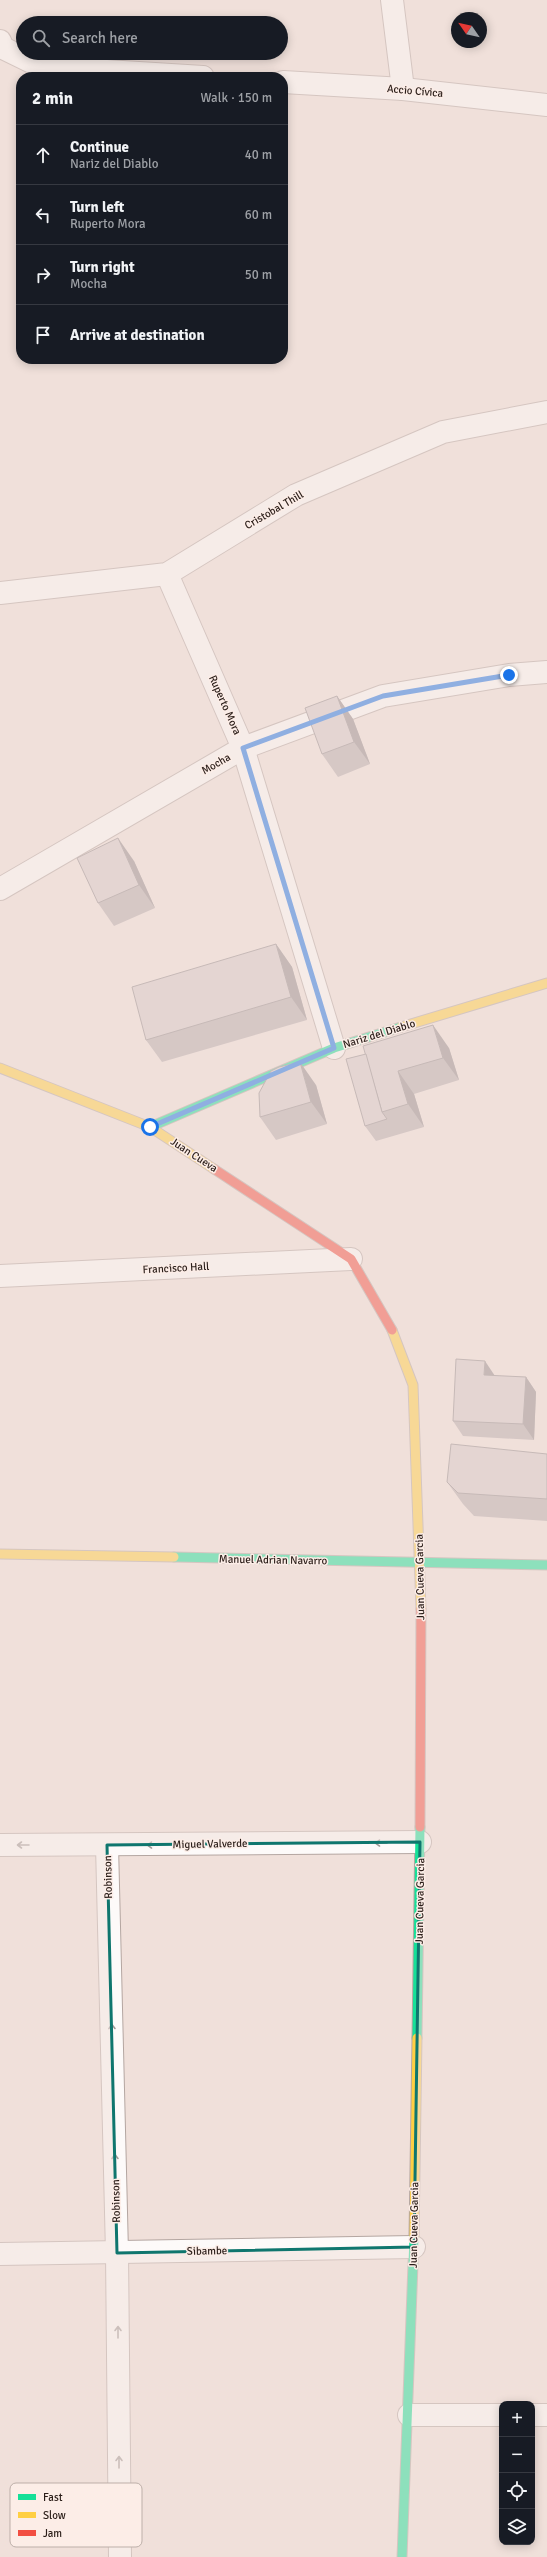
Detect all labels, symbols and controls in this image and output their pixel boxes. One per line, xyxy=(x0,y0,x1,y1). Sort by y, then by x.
north arrow xyxy=(451,12,487,48)
search box xyxy=(16,16,288,60)
icon: search xyxy=(30,27,52,49)
text: Search here xyxy=(62,29,138,47)
street label: Accio Cívica xyxy=(386,82,444,100)
text: 2 min xyxy=(32,88,73,109)
text: Walk · 150 m xyxy=(201,90,272,106)
text: Continue xyxy=(70,138,129,156)
icon: ahead xyxy=(32,144,54,166)
text: 40 m xyxy=(245,147,272,163)
text: Nariz del Diablo xyxy=(70,156,159,172)
text: Turn left xyxy=(70,198,124,216)
icon: left xyxy=(32,204,54,226)
text: 60 m xyxy=(245,207,272,223)
text: Ruperto Mora xyxy=(70,216,146,232)
text: Turn right xyxy=(70,258,135,276)
icon: right xyxy=(32,264,54,286)
text: 50 m xyxy=(245,267,272,283)
text: Mocha xyxy=(70,276,107,292)
icon: arrive xyxy=(32,324,54,346)
text: Arrive at destination xyxy=(70,326,205,344)
street label: Cristobal Thill xyxy=(242,488,306,532)
route end xyxy=(500,666,518,684)
street label: Ruperto Mora xyxy=(206,673,244,737)
street label: Mocha xyxy=(199,750,233,777)
street label: Nariz del Diablo xyxy=(341,1017,417,1051)
route start xyxy=(141,1118,159,1136)
street label: Juan Cueva xyxy=(168,1135,220,1175)
street label: Francisco Hall xyxy=(142,1260,210,1276)
street label: Juan Cueva Garcia xyxy=(413,1533,427,1620)
street label: Manuel Adrian Navarro xyxy=(219,1553,328,1567)
street label: Miguel Valverde xyxy=(172,1837,248,1851)
one-way arrow xyxy=(375,1839,388,1847)
one-way arrow xyxy=(17,1841,30,1849)
one-way arrow xyxy=(147,1841,160,1849)
street label: Robinson xyxy=(101,1855,115,1899)
street label: Juan Cueva Garcia xyxy=(413,1857,427,1944)
one-way arrow xyxy=(108,2024,116,2037)
one-way arrow xyxy=(111,2154,119,2167)
street label: Robinson xyxy=(109,2179,123,2223)
street label: Juan Cueva Garcia xyxy=(407,2181,421,2268)
street label: Sibambe xyxy=(187,2244,227,2258)
one-way arrow xyxy=(114,2326,122,2339)
map controls xyxy=(499,2401,535,2545)
button: + xyxy=(499,2401,535,2437)
button: − xyxy=(499,2437,535,2473)
one-way arrow xyxy=(115,2456,123,2469)
button: locate xyxy=(499,2473,535,2509)
legend xyxy=(10,2483,142,2547)
text: Fast xyxy=(43,2491,63,2504)
text: Slow xyxy=(43,2509,66,2522)
button: layers xyxy=(499,2509,535,2545)
text: Jam xyxy=(43,2527,62,2540)

